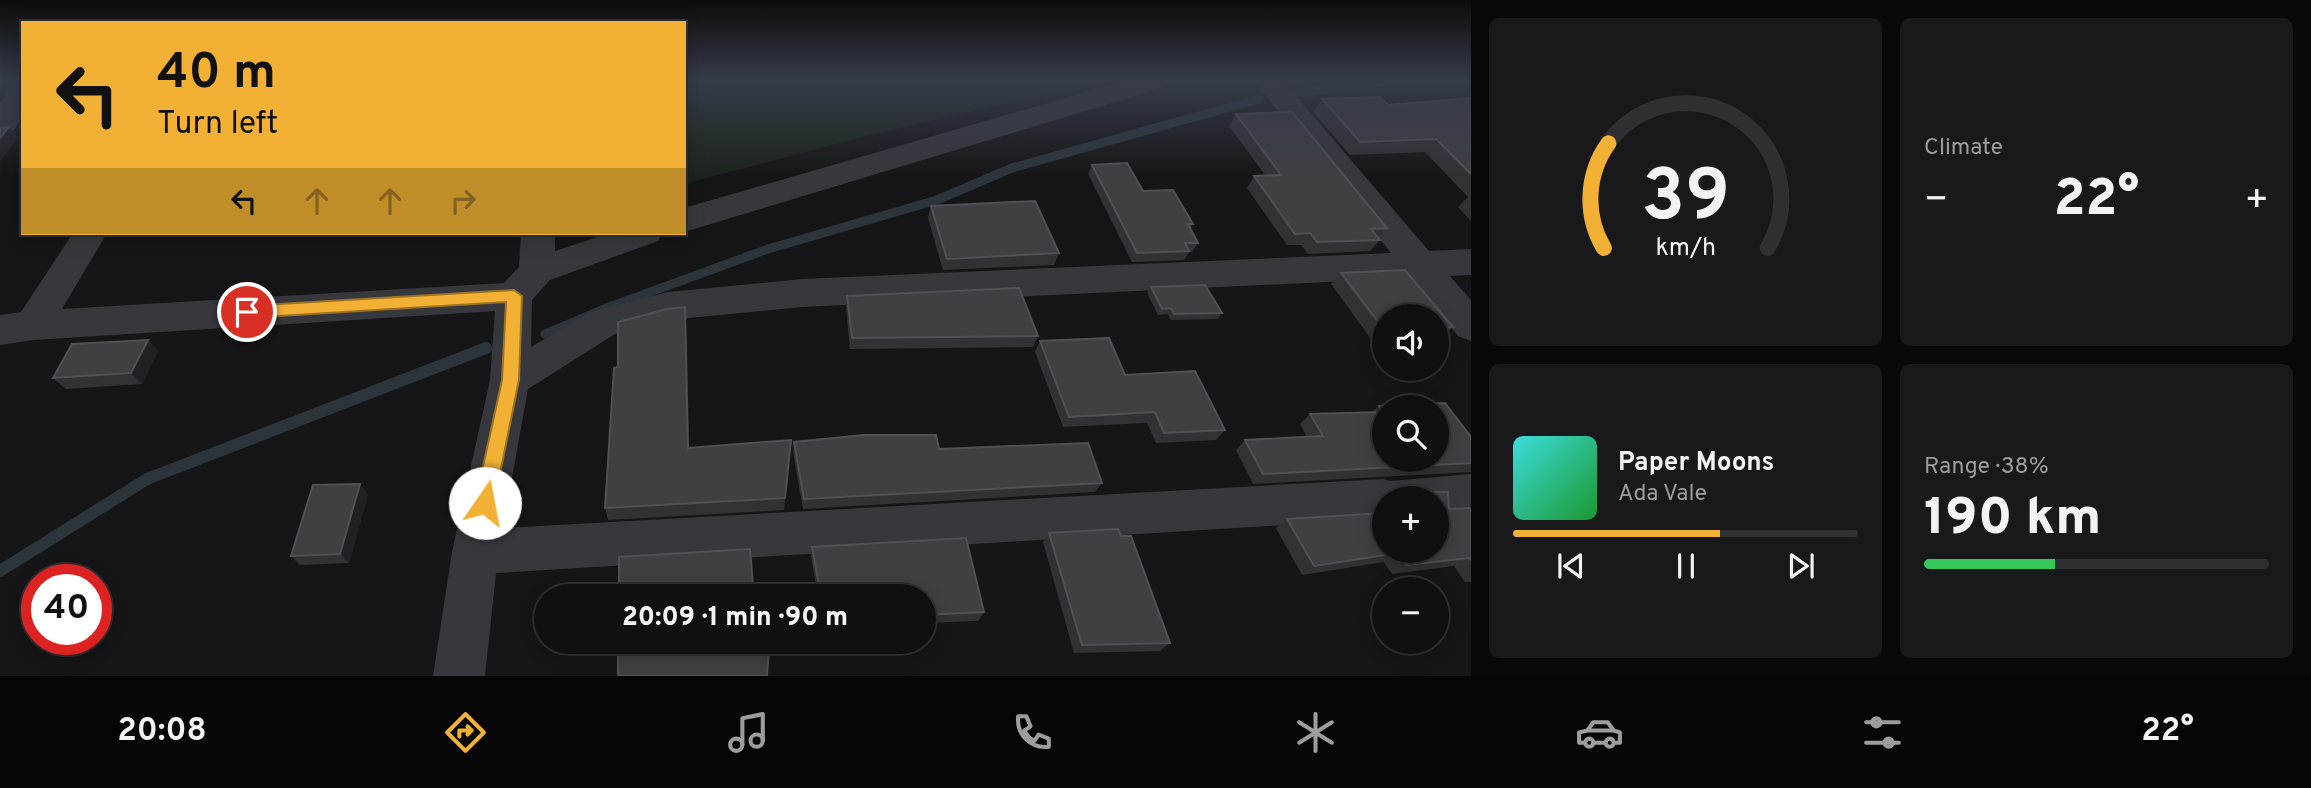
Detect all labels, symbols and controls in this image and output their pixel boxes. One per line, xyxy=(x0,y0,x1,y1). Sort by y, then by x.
text: 40 m xyxy=(157,44,276,106)
icon: left xyxy=(42,49,133,140)
text: Turn left xyxy=(157,105,278,145)
text: Climate xyxy=(1924,134,2003,163)
text: 39 xyxy=(1641,154,1730,246)
text: 22° xyxy=(2054,168,2139,234)
text: − xyxy=(1924,177,1949,226)
text: + xyxy=(2244,177,2269,226)
icon: left xyxy=(225,182,263,220)
icon: ahead xyxy=(298,182,336,220)
icon: ahead xyxy=(371,182,409,220)
icon: right xyxy=(444,182,482,220)
text: km/h xyxy=(1655,233,1716,265)
pin xyxy=(217,282,277,342)
icon: arrive xyxy=(228,293,266,331)
map controls xyxy=(1372,304,1449,654)
button: sound xyxy=(1372,304,1449,381)
button: search xyxy=(1372,395,1449,472)
text: Paper Moons xyxy=(1618,447,1774,480)
text: Range · 38% xyxy=(1924,453,2049,482)
position arrow xyxy=(448,466,522,540)
text: Ada Vale xyxy=(1618,480,1707,509)
button: + xyxy=(1372,486,1449,563)
text: 190 km xyxy=(1924,487,2101,553)
icon: previous xyxy=(1552,547,1590,585)
icon: pause xyxy=(1667,547,1705,585)
icon: next xyxy=(1782,547,1820,585)
speed limit sign: 40 xyxy=(21,564,112,655)
button: − xyxy=(1372,577,1449,654)
text: 20:09 · 1 min · 90 m xyxy=(622,602,848,635)
icon: directions xyxy=(441,708,490,757)
icon: music xyxy=(724,708,773,757)
icon: phone xyxy=(1008,708,1057,757)
icon: climate xyxy=(1291,708,1340,757)
icon: car xyxy=(1575,708,1624,757)
icon: filters xyxy=(1858,708,1907,757)
text: 20:08 xyxy=(117,712,207,752)
text: 22° xyxy=(2141,712,2194,752)

